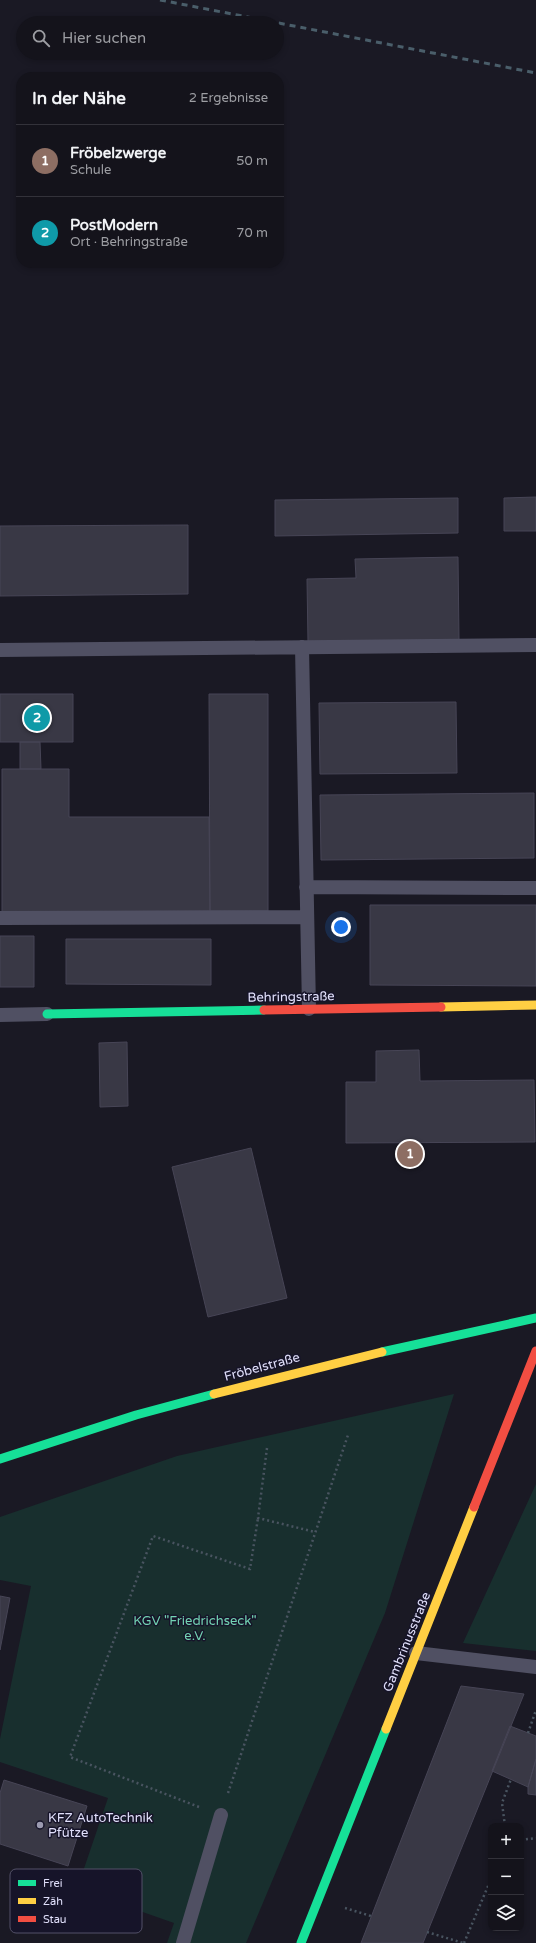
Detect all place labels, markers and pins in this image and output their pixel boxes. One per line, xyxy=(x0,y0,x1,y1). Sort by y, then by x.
pin: 2 xyxy=(24,703,50,733)
pin: 1 xyxy=(397,1139,423,1169)
place label: KFZ AutoTechnik Pfütze xyxy=(48,1810,153,1841)
marker: KFZ AutoTechnik Pfütze xyxy=(35,1820,45,1830)

